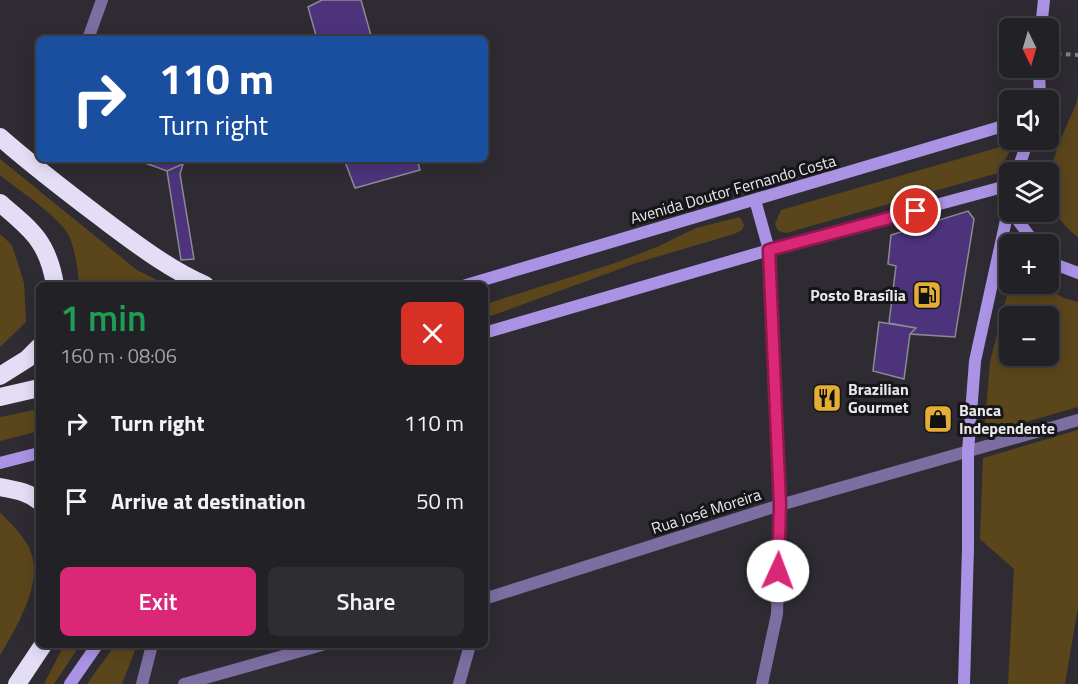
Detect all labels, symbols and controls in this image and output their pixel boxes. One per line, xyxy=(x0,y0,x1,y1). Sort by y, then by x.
north arrow xyxy=(999,18,1059,78)
map controls xyxy=(999,18,1059,366)
text: 110 m xyxy=(159,46,274,110)
icon: right xyxy=(60,60,138,138)
button: sound xyxy=(999,90,1059,150)
text: Turn right xyxy=(159,104,268,145)
street label: Avenida Doutor Fernando Costa xyxy=(627,148,839,230)
button: layers xyxy=(999,162,1059,222)
pin xyxy=(890,185,941,236)
icon: arrive xyxy=(899,194,932,227)
button: + xyxy=(999,234,1059,294)
fuel station icon: Posto Brasília xyxy=(911,279,943,311)
place label: Posto Brasília xyxy=(810,283,906,307)
text: 1 min xyxy=(60,290,147,345)
button: close xyxy=(401,302,464,365)
button: − xyxy=(999,306,1059,366)
text: 160 m · 08:06 xyxy=(60,340,177,371)
place label: Brazilian Gourmet xyxy=(848,377,909,419)
restaurant icon: Brazilian Gourmet xyxy=(811,382,843,414)
place label: Banca Independente xyxy=(959,398,1055,440)
shop icon: Banca Independente xyxy=(922,403,954,435)
text: Turn right xyxy=(111,406,205,440)
text: 110 m xyxy=(404,406,464,440)
icon: right xyxy=(60,407,93,440)
street label: Rua José Moreira xyxy=(648,482,764,540)
text: Arrive at destination xyxy=(111,484,306,518)
text: 50 m xyxy=(416,484,464,518)
icon: arrive xyxy=(60,485,93,518)
position arrow xyxy=(746,539,810,603)
button: Exit xyxy=(60,567,256,636)
button: Share xyxy=(268,567,464,636)

